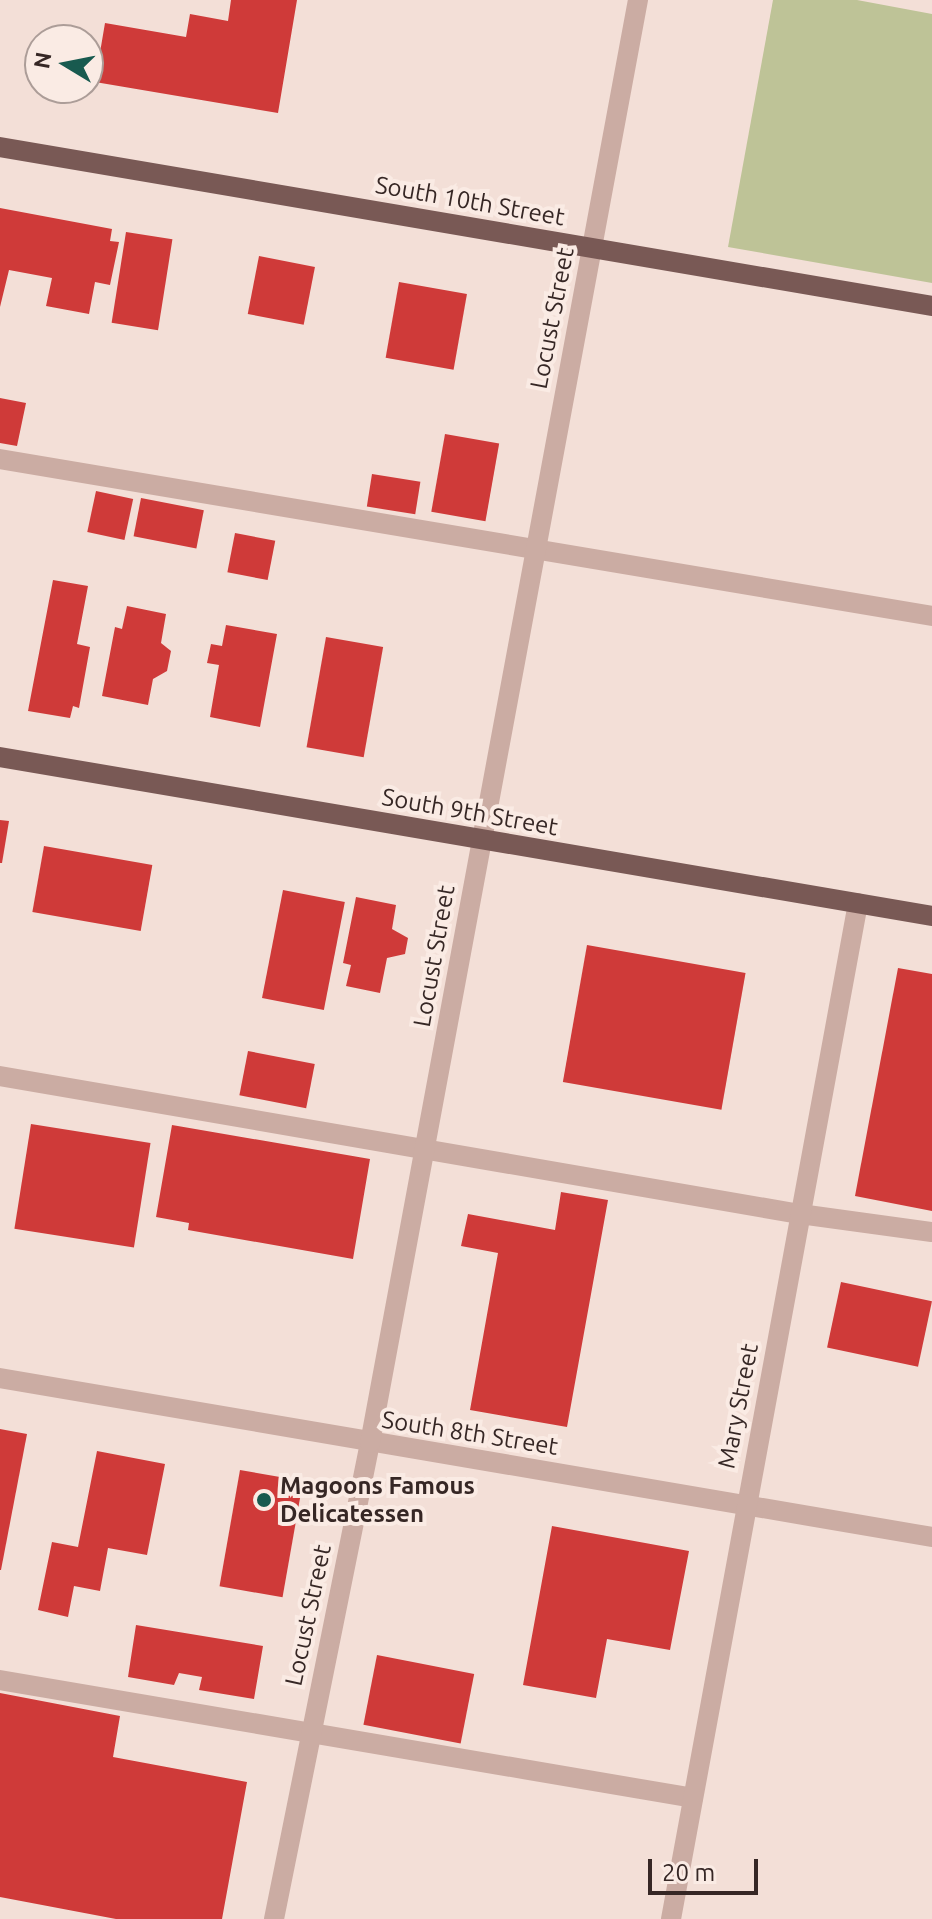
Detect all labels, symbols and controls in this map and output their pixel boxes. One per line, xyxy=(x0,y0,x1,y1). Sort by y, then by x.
north arrow xyxy=(24,24,104,104)
text: N xyxy=(28,50,56,70)
street label: South 10th Street xyxy=(373,170,567,232)
street label: Locust Street xyxy=(524,245,580,391)
street label: South 9th Street xyxy=(380,782,560,842)
street label: Locust Street xyxy=(407,883,461,1029)
street label: Mary Street xyxy=(712,1341,764,1471)
street label: South 8th Street xyxy=(380,1405,560,1461)
place label: Magoons Famous Delicatessen xyxy=(280,1472,475,1528)
marker: Magoons Famous Delicatessen xyxy=(255,1491,273,1509)
street label: Locust Street xyxy=(279,1542,337,1688)
scale bar xyxy=(652,1843,762,1893)
text: 20 m xyxy=(662,1859,715,1886)

